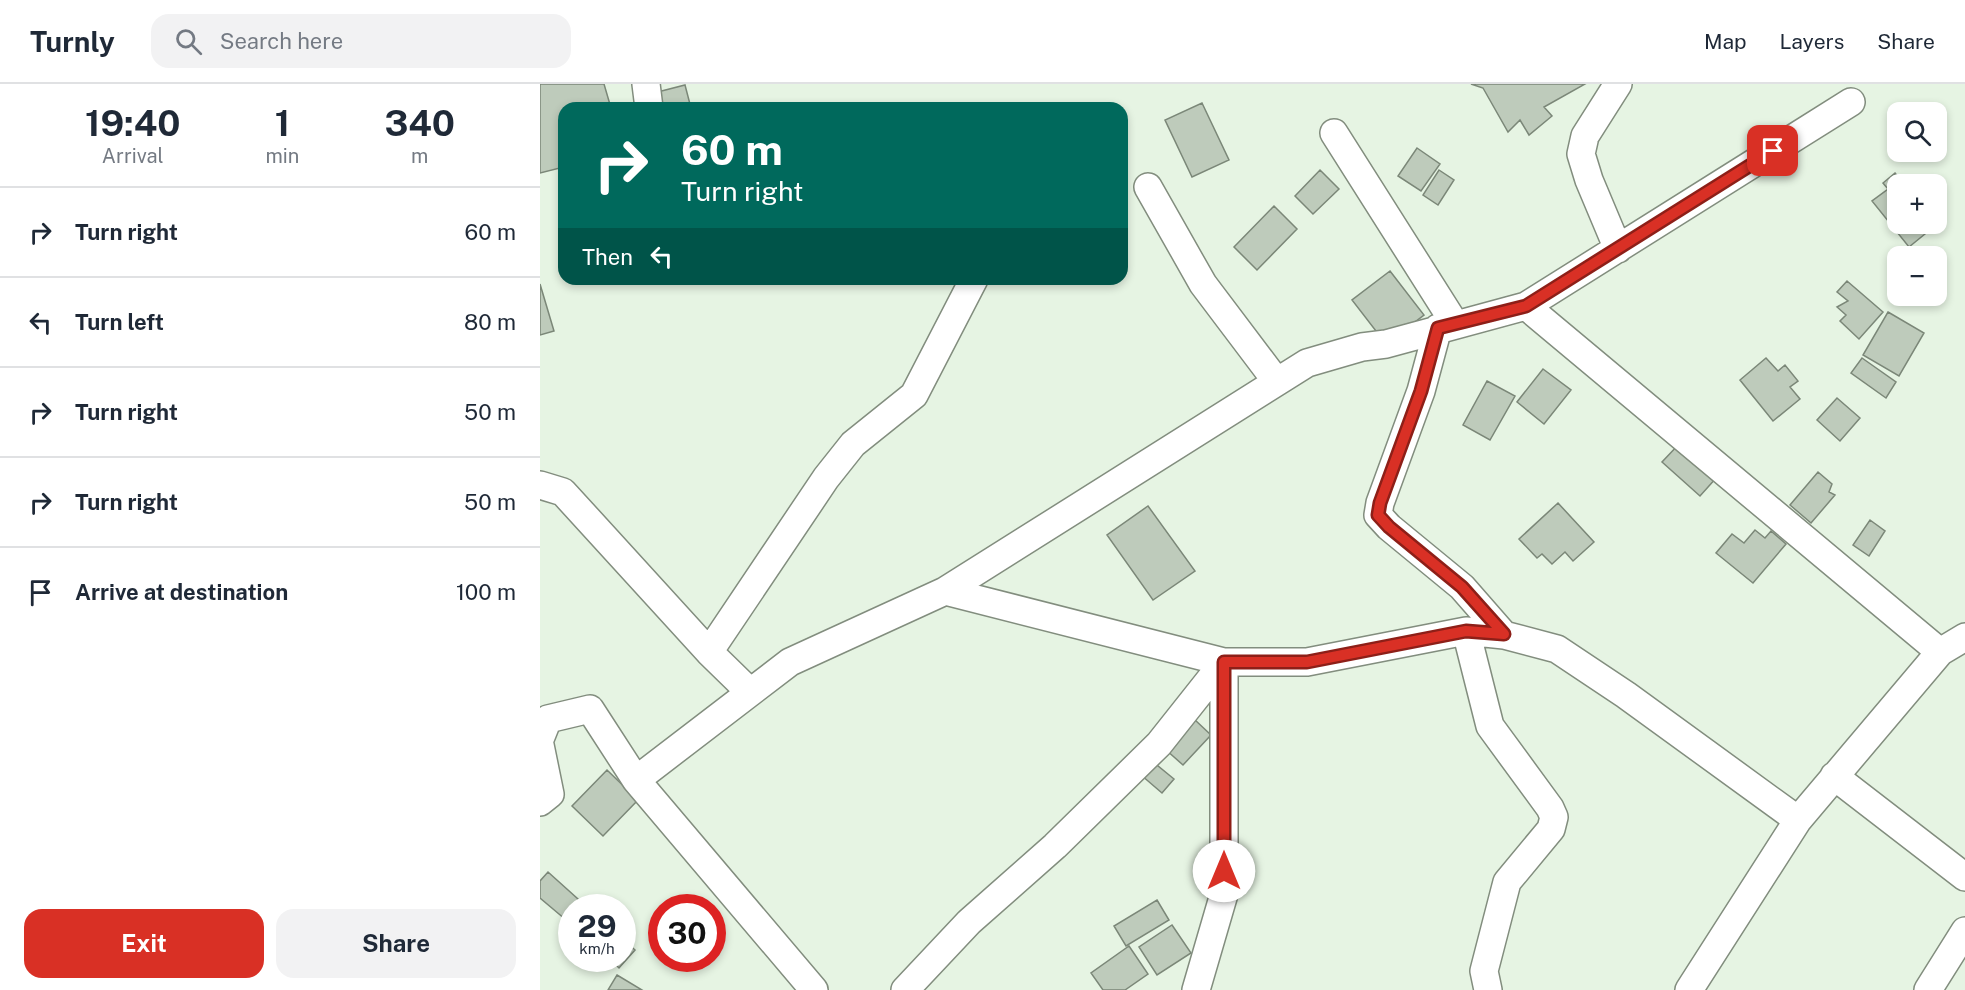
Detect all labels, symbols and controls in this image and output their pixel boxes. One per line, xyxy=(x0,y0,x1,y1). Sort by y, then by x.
search box xyxy=(151,14,571,68)
text: Turnly xyxy=(30,25,115,58)
icon: search xyxy=(172,25,205,58)
text: Search here xyxy=(220,28,343,54)
text: Map xyxy=(1704,29,1747,54)
text: Layers xyxy=(1780,29,1844,54)
text: Share xyxy=(1877,29,1935,54)
text: 19:40 xyxy=(85,102,181,144)
text: 1 xyxy=(275,102,290,144)
text: 340 xyxy=(384,102,455,144)
map controls xyxy=(1887,102,1947,306)
button: search xyxy=(1887,102,1947,162)
text: 60 m xyxy=(681,125,783,174)
pin xyxy=(1747,125,1798,176)
icon: right xyxy=(582,126,660,204)
icon: arrive xyxy=(1756,134,1789,167)
text: Arrival xyxy=(102,144,164,168)
text: min xyxy=(265,144,299,168)
text: m xyxy=(411,144,428,168)
button: + xyxy=(1887,174,1947,234)
text: Turn right xyxy=(681,175,804,207)
icon: right xyxy=(24,216,57,249)
text: Turn right xyxy=(75,219,178,245)
text: 60 m xyxy=(465,219,516,245)
icon: left xyxy=(645,240,678,273)
text: Then xyxy=(582,244,633,270)
button: − xyxy=(1887,246,1947,306)
icon: left xyxy=(24,306,57,339)
text: Turn left xyxy=(75,309,164,335)
text: 80 m xyxy=(464,309,516,335)
icon: right xyxy=(24,396,57,429)
text: Turn right xyxy=(75,399,178,425)
text: 50 m xyxy=(464,399,516,425)
icon: right xyxy=(24,486,57,519)
text: Turn right xyxy=(75,489,178,515)
text: 50 m xyxy=(464,489,516,515)
icon: arrive xyxy=(24,576,57,609)
text: Arrive at destination xyxy=(75,579,288,605)
text: 100 m xyxy=(456,579,516,605)
position arrow xyxy=(1192,839,1256,903)
speed limit sign: 30 xyxy=(648,894,726,972)
text: 29 xyxy=(578,908,616,944)
button: Exit xyxy=(24,909,264,978)
button: Share xyxy=(276,909,516,978)
text: km/h xyxy=(579,940,615,957)

